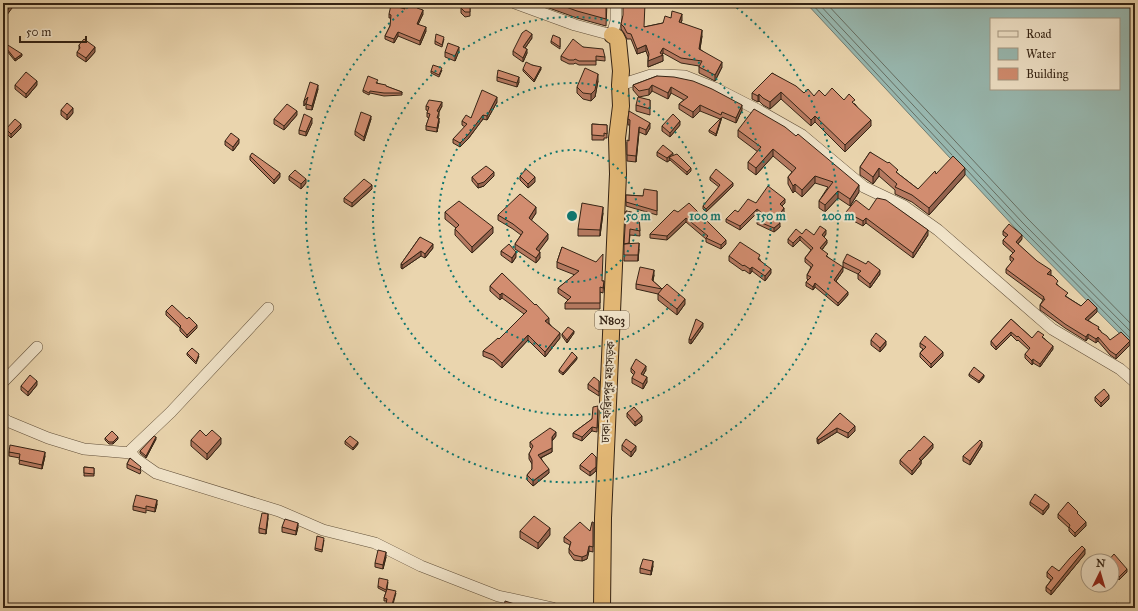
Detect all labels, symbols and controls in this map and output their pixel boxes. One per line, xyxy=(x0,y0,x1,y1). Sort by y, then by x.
scale bar xyxy=(20,18,86,44)
legend xyxy=(990,18,1120,90)
text: 50 m xyxy=(26,25,51,39)
text: Road xyxy=(1026,27,1052,41)
text: Water xyxy=(1026,47,1056,61)
text: Building xyxy=(1026,67,1069,82)
centre of rings xyxy=(565,209,579,223)
text: 50 m xyxy=(625,209,652,223)
text: 100 m xyxy=(689,209,722,223)
text: 150 m xyxy=(756,209,787,223)
text: 200 m xyxy=(822,209,855,223)
road number: N803 xyxy=(595,311,629,329)
street label: ঢাকা-ফরিদপুর মহাসড়ক xyxy=(597,340,618,444)
north arrow xyxy=(1080,553,1120,593)
text: N xyxy=(1096,557,1107,570)

